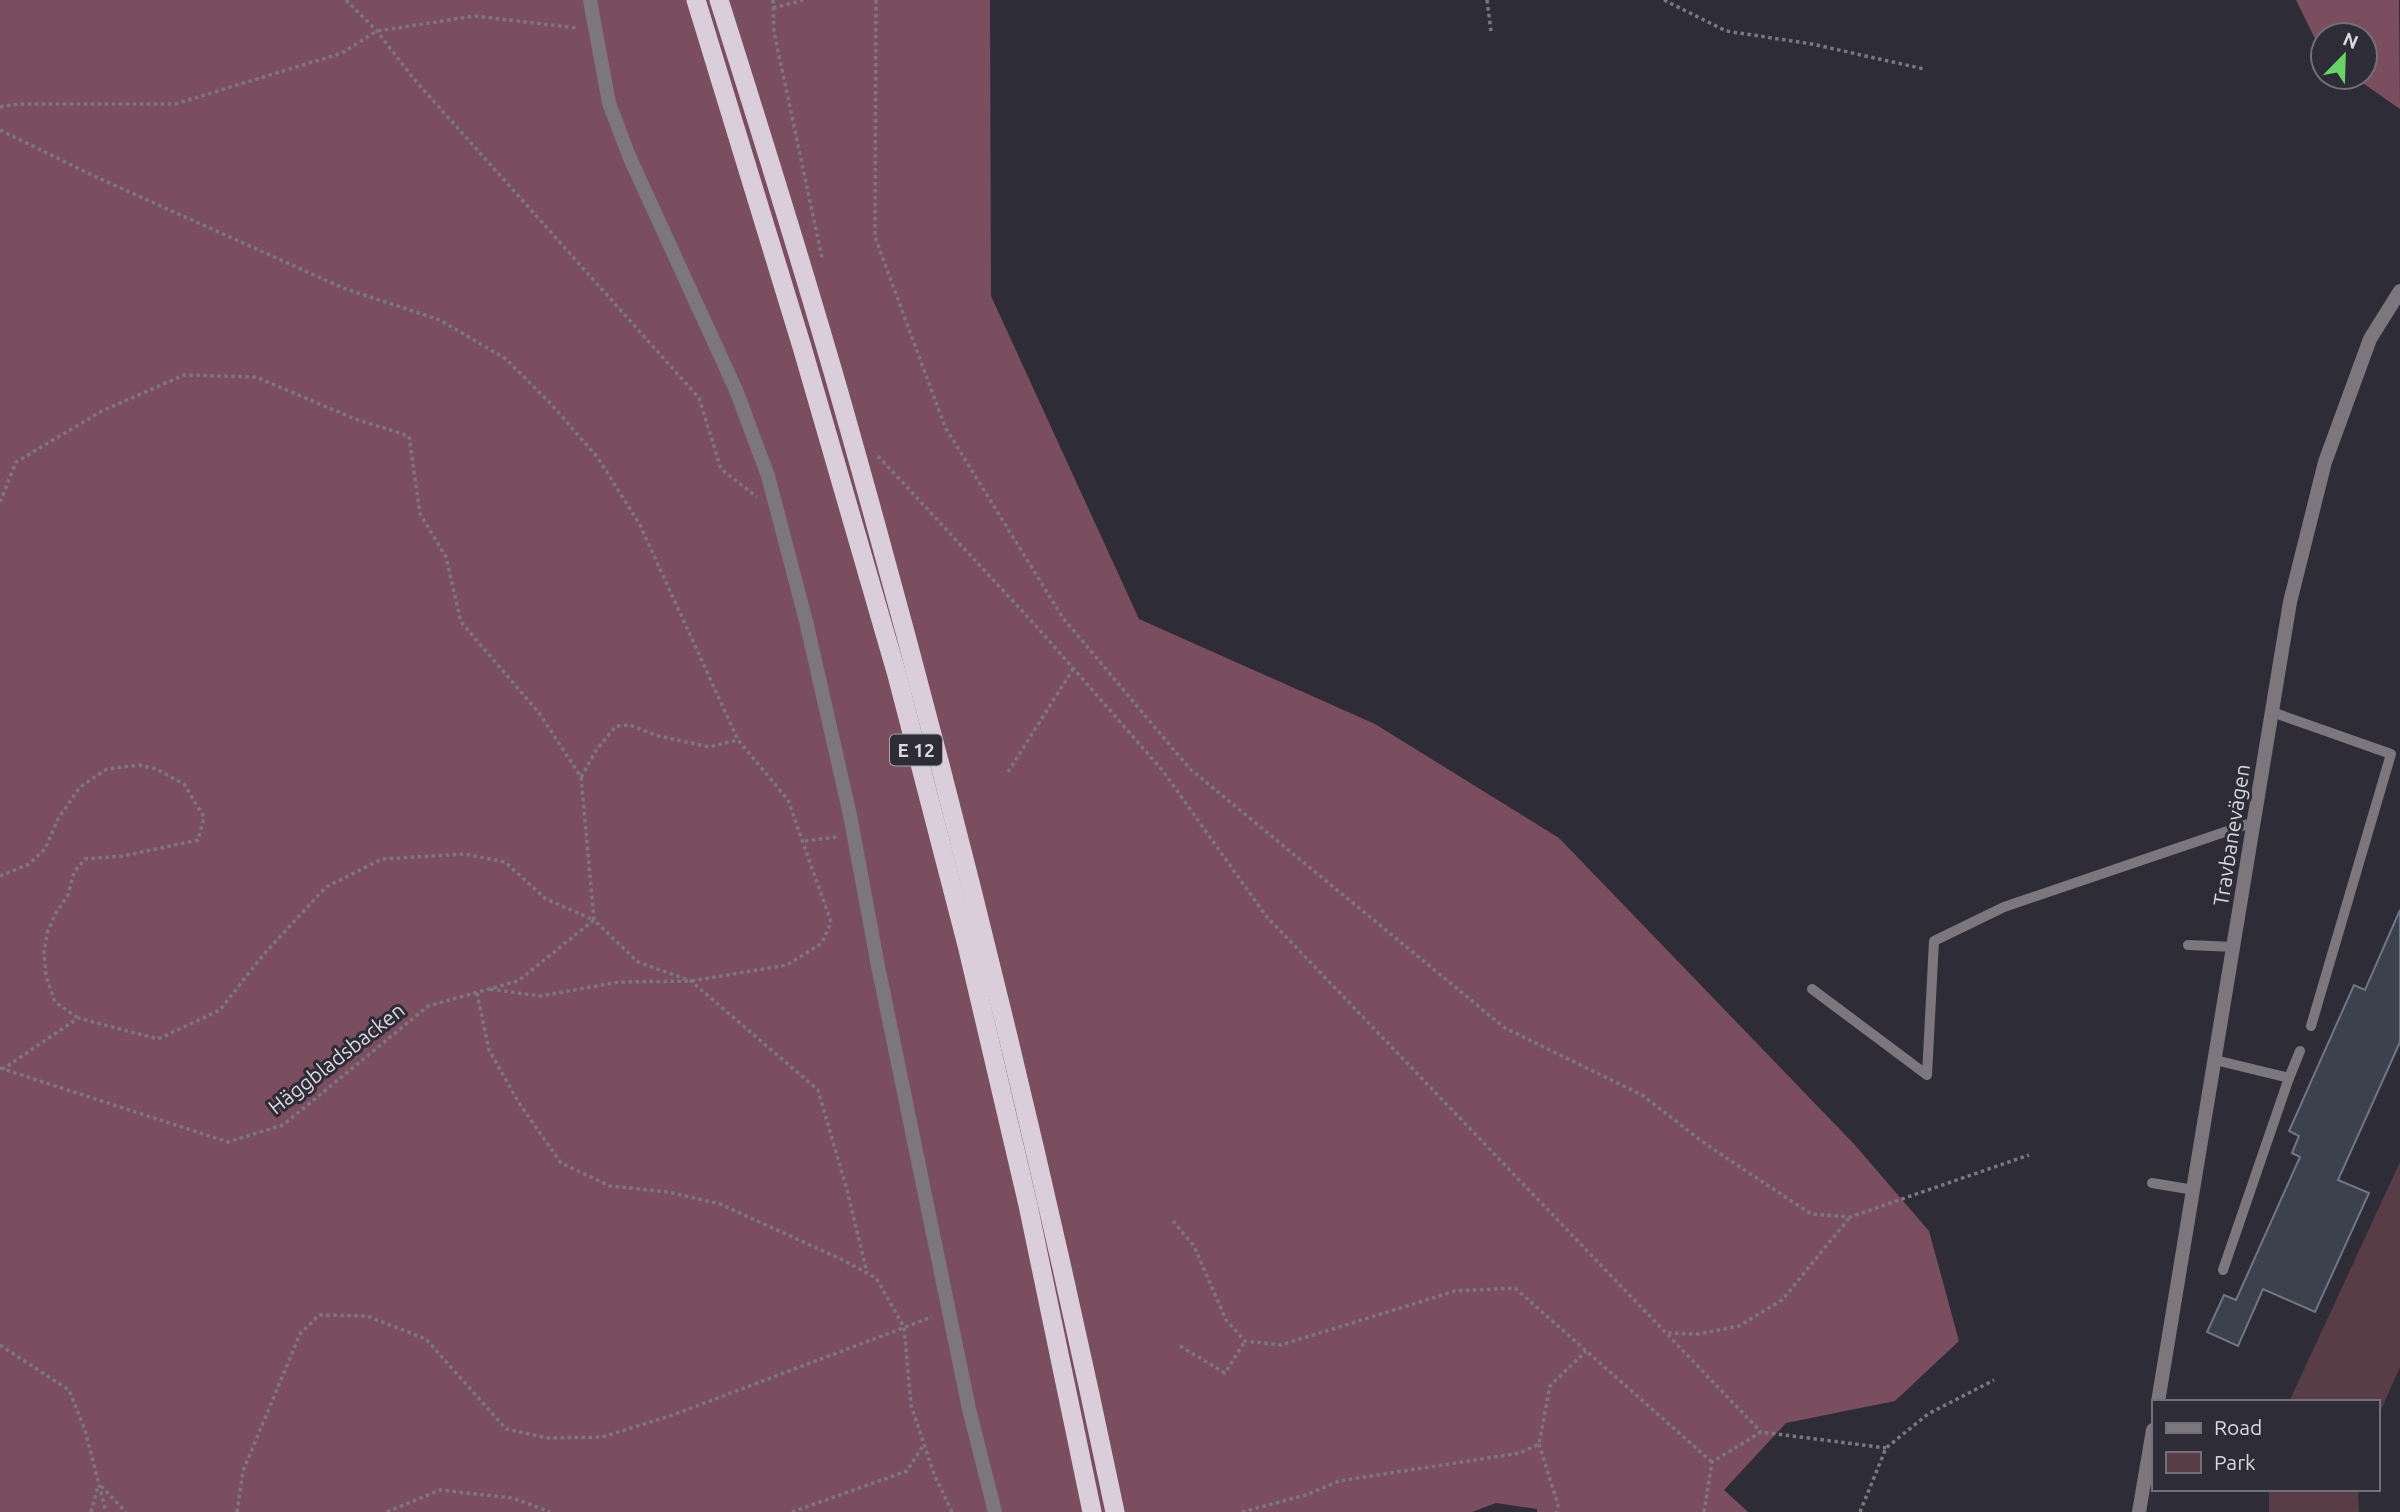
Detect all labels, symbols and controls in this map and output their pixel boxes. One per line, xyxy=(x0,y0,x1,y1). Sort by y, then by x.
north arrow xyxy=(2309,21,2379,91)
text: N xyxy=(2340,27,2361,53)
road number: E 12 xyxy=(890,734,942,765)
street label: Travbanevägen xyxy=(2208,762,2254,908)
street label: Häggbladsbacken xyxy=(263,997,409,1119)
legend xyxy=(2152,1400,2379,1491)
text: Road xyxy=(2214,1415,2262,1439)
text: Park xyxy=(2214,1450,2256,1474)

